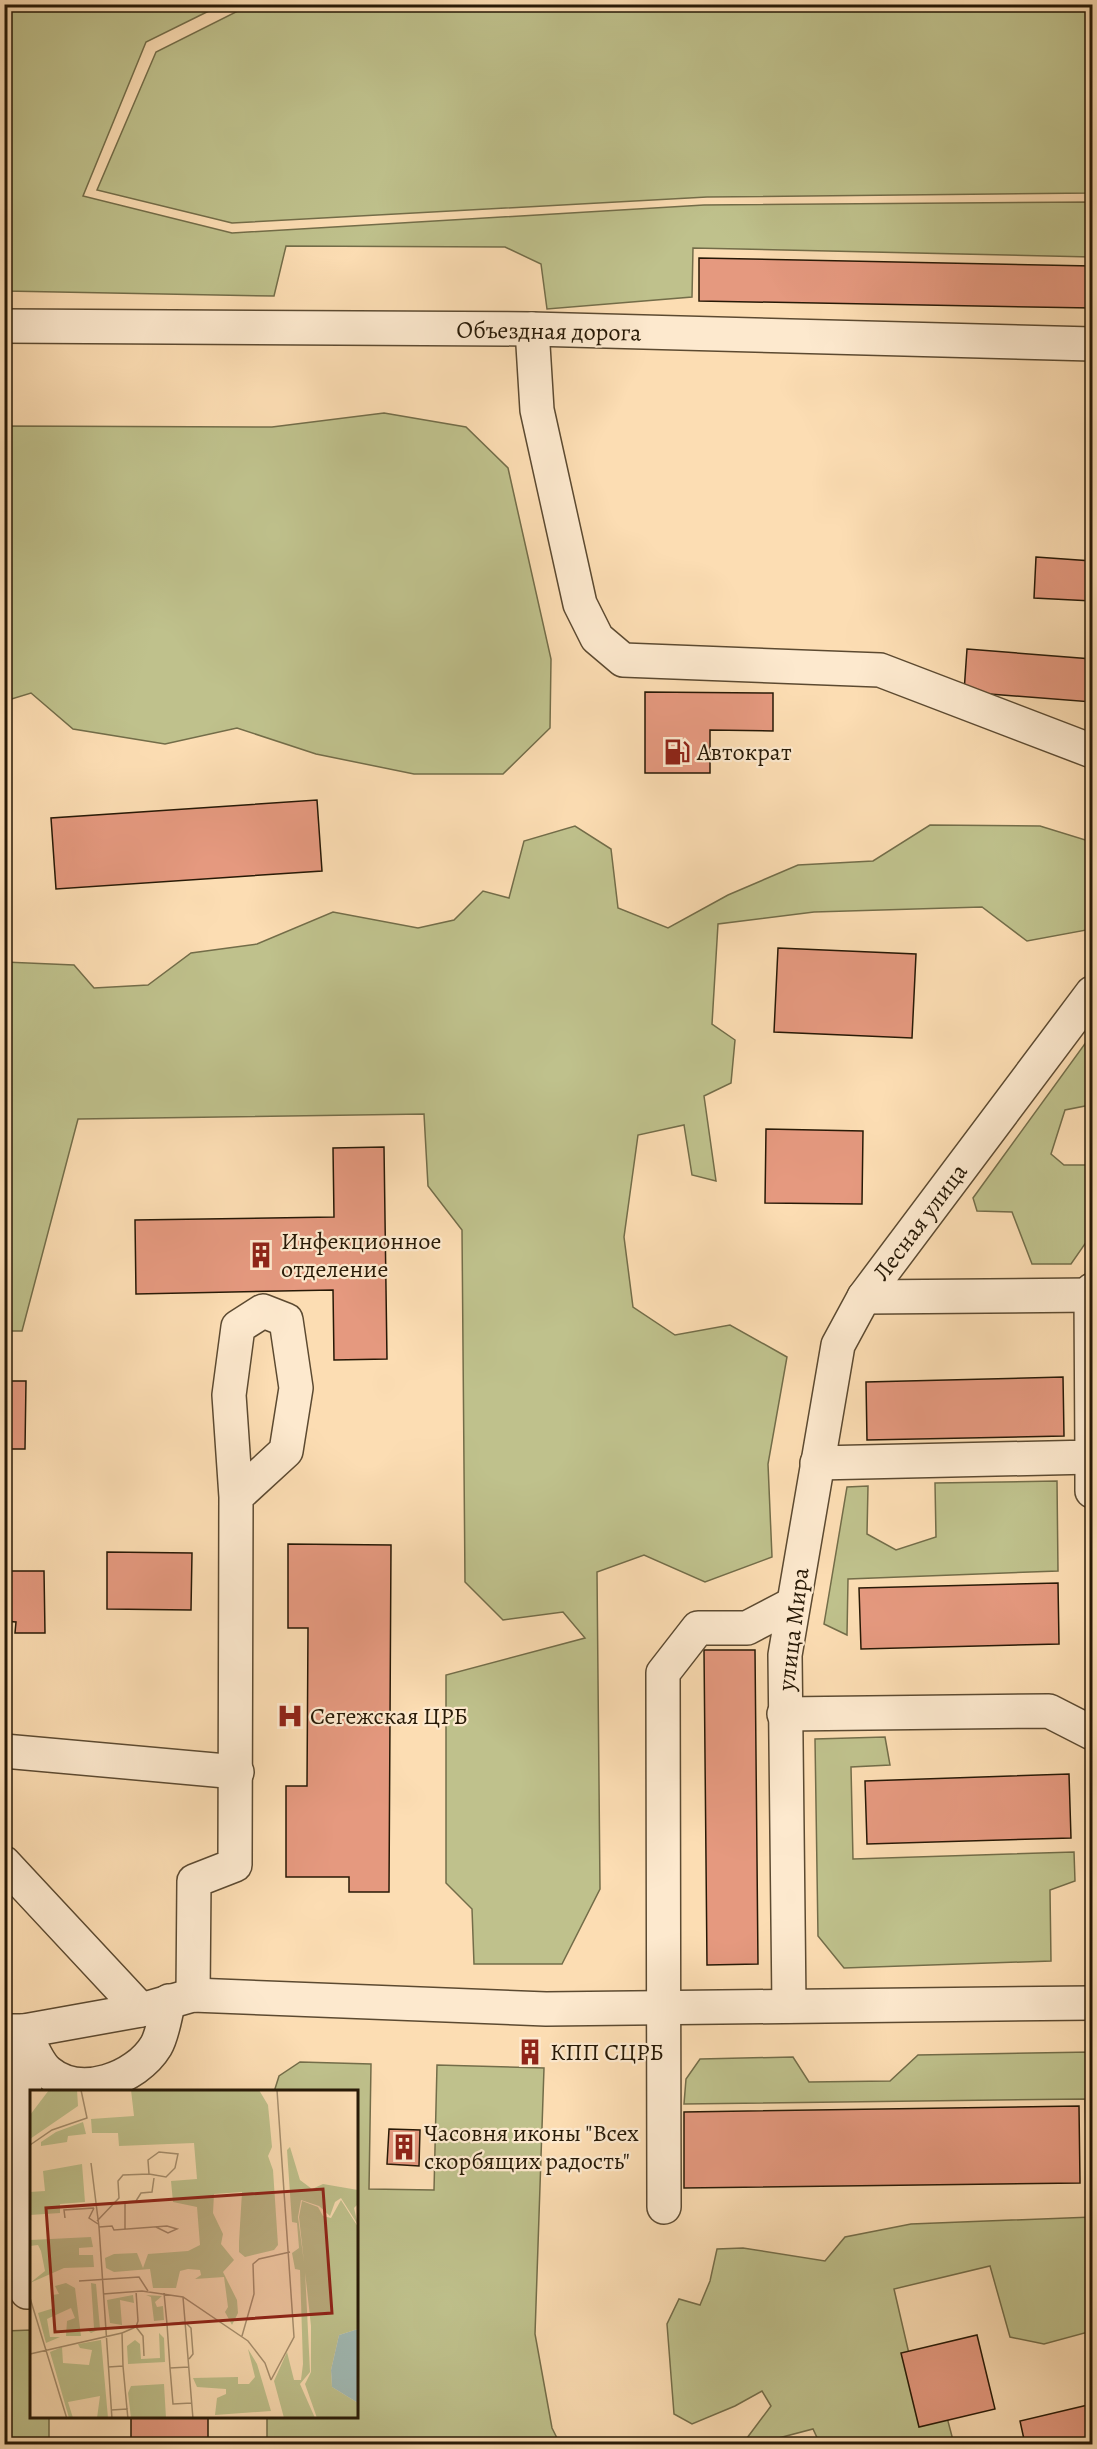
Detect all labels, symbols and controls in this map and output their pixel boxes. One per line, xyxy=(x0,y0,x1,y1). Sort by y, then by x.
street label: Объездная дорога xyxy=(456,313,642,349)
place label: Автократ xyxy=(696,736,792,768)
fuel station icon: Автократ xyxy=(662,737,692,767)
street label: Лесная улица xyxy=(865,1157,975,1287)
place label: Инфекционное отделение xyxy=(281,1225,441,1285)
building icon: Инфекционное отделение xyxy=(246,1240,276,1270)
street label: улица Мира xyxy=(769,1566,816,1693)
place label: Сегежская ЦРБ xyxy=(310,1700,468,1732)
hospital icon: Сегежская ЦРБ xyxy=(275,1701,305,1731)
place label: КПП СЦРБ xyxy=(550,2036,664,2068)
building icon: КПП СЦРБ xyxy=(515,2037,545,2067)
inset map xyxy=(30,2090,358,2419)
place label: Часовня иконы "Всех скорбящих радость" xyxy=(424,2117,639,2177)
building icon: Часовня иконы "Всех скорбящих радость" xyxy=(389,2132,419,2162)

